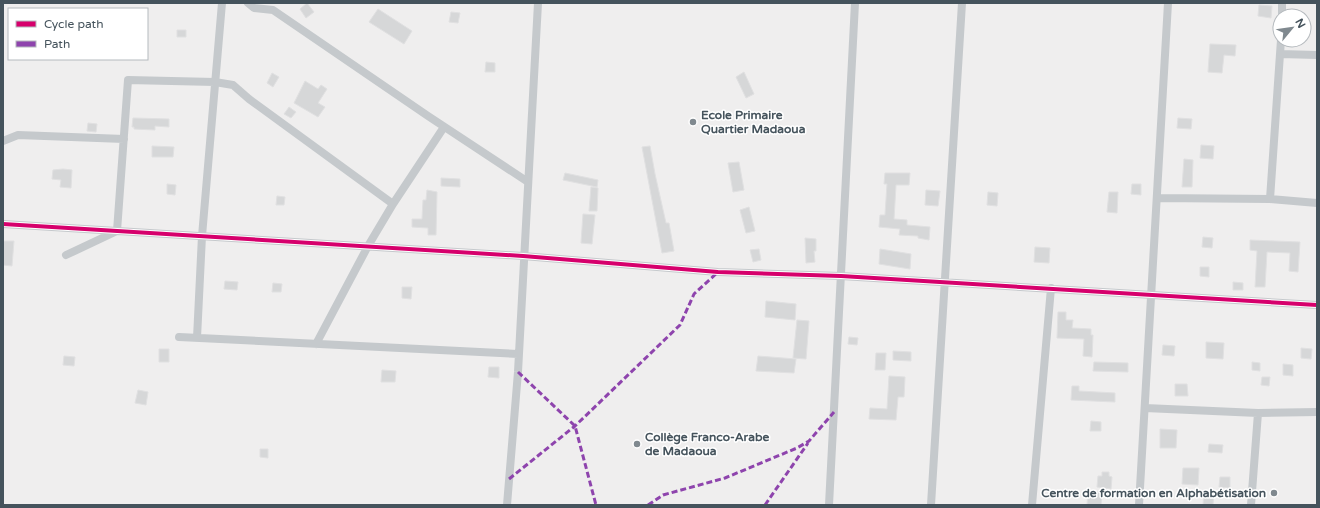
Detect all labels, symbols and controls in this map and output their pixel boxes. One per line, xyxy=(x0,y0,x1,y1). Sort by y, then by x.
legend xyxy=(8,8,148,60)
north arrow xyxy=(1272,8,1312,48)
text: N xyxy=(1292,16,1308,30)
text: Cycle path xyxy=(44,17,103,31)
text: Path xyxy=(44,37,70,51)
place label: Ecole Primaire Quartier Madaoua xyxy=(701,108,806,136)
marker: Ecole Primaire Quartier Madaoua xyxy=(688,117,698,127)
place label: Collège Franco-Arabe de Madaoua xyxy=(645,430,769,458)
marker: Collège Franco-Arabe de Madaoua xyxy=(632,439,642,449)
place label: Centre de formation en Alphabétisation xyxy=(1041,486,1266,501)
marker: Centre de formation en Alphabétisation xyxy=(1269,488,1279,498)

